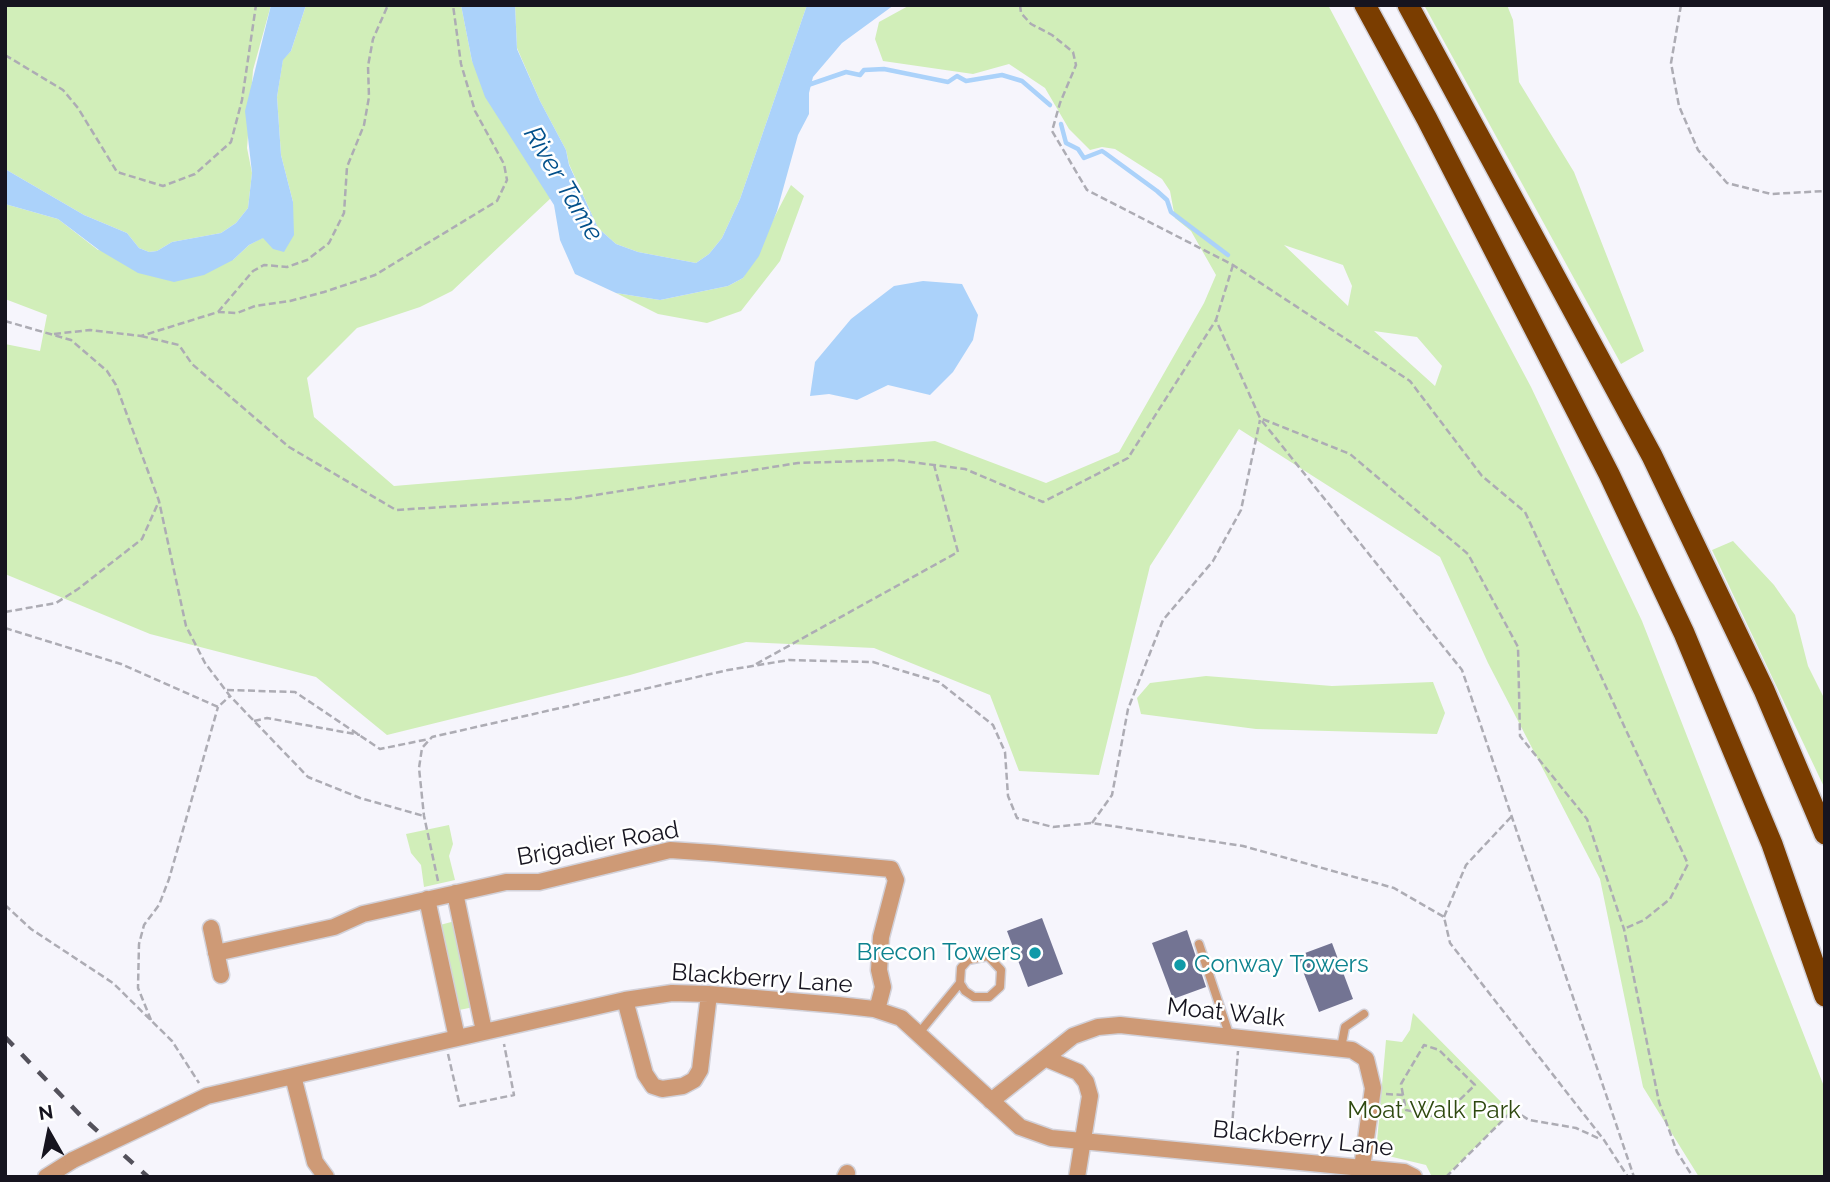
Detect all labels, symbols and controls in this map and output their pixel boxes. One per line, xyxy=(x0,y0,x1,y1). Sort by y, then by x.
water label: River Tame xyxy=(517,121,609,247)
street label: Brigadier Road xyxy=(515,816,681,872)
place label: Brecon Towers xyxy=(856,939,1021,967)
marker: Brecon Towers xyxy=(1027,945,1043,961)
place label: Conway Towers xyxy=(1194,951,1368,979)
marker: Conway Towers xyxy=(1172,957,1188,973)
street label: Blackberry Lane xyxy=(670,958,854,1000)
street label: Moat Walk xyxy=(1166,992,1286,1034)
park label: Moat Walk Park xyxy=(1347,1097,1521,1125)
north arrow xyxy=(14,1098,84,1168)
text: N xyxy=(37,1100,55,1124)
street label: Blackberry Lane xyxy=(1211,1115,1395,1163)

